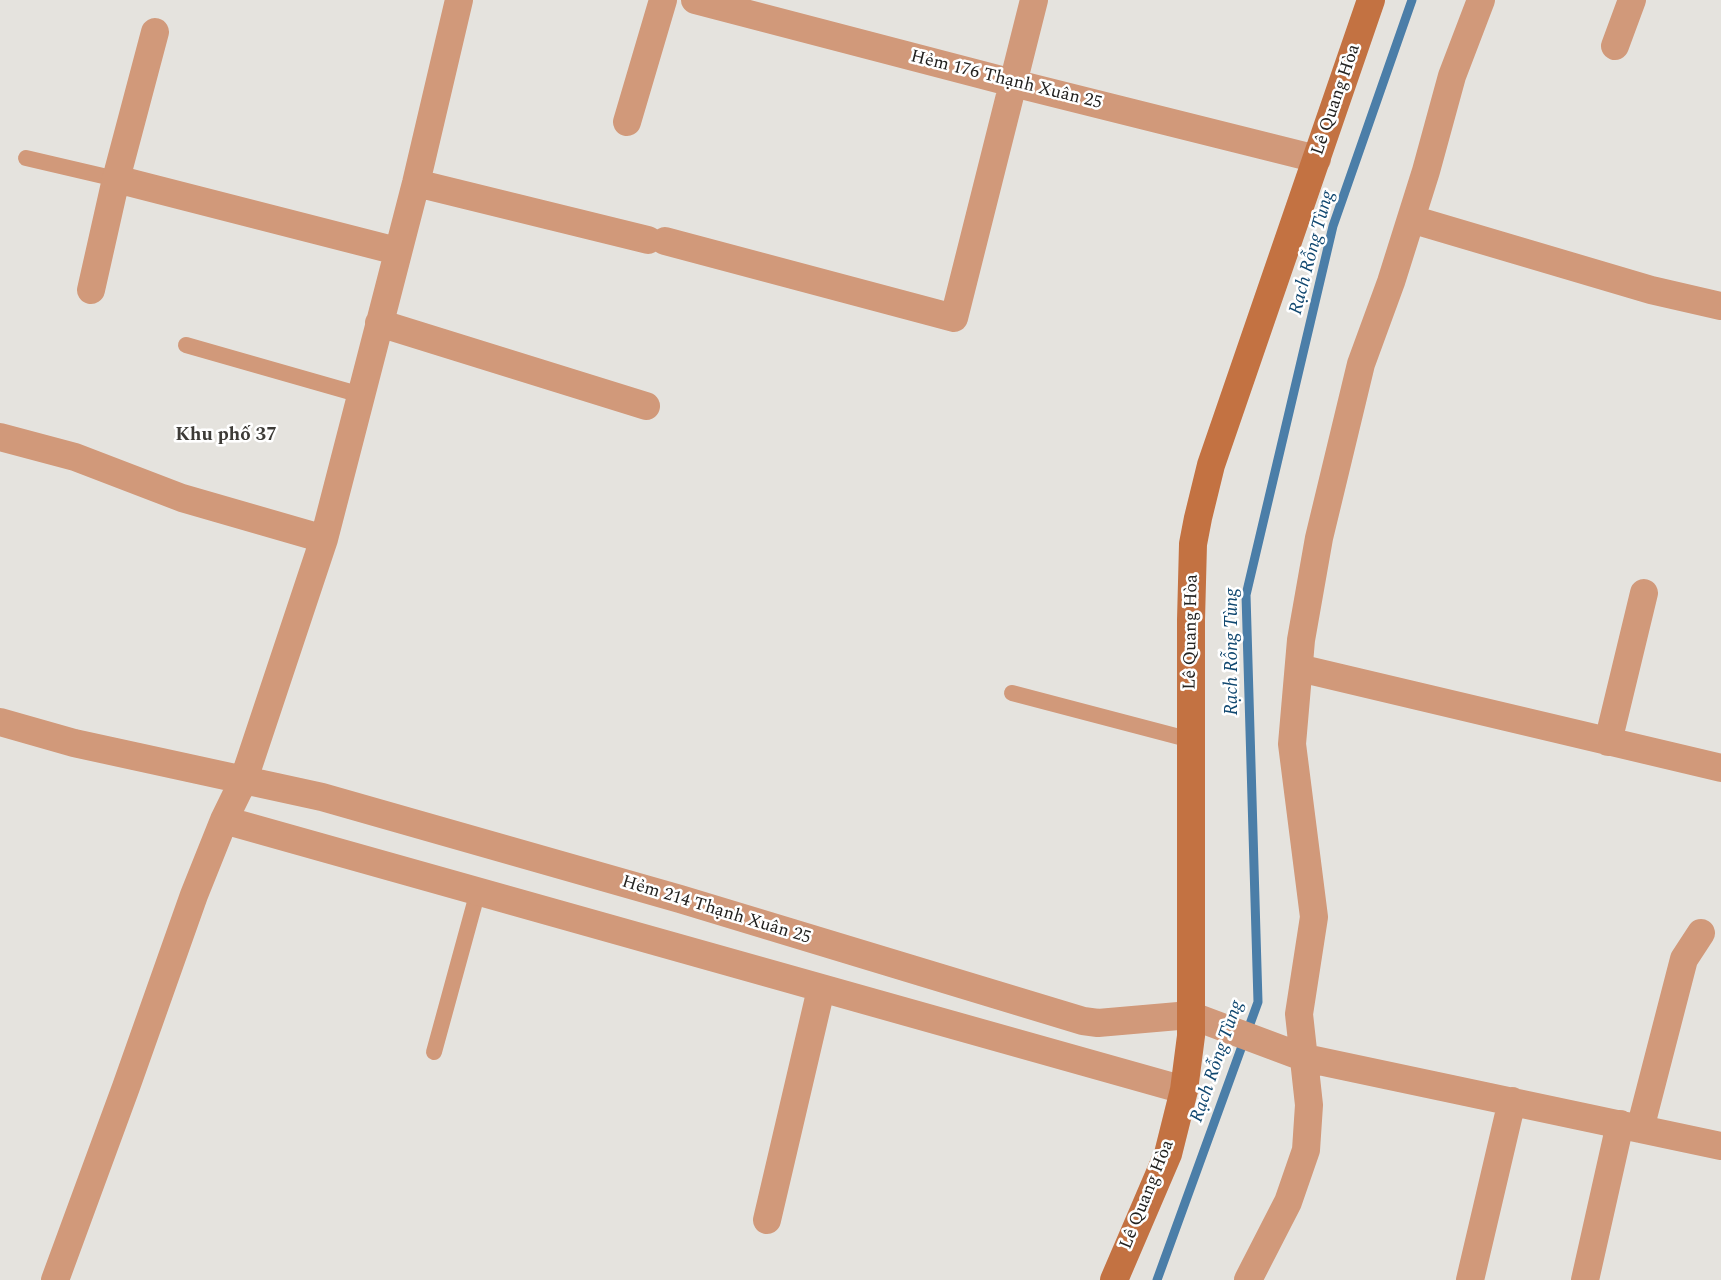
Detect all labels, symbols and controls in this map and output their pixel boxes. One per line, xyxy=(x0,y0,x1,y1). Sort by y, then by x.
street label: Lê Quang Hòa xyxy=(1308,42,1366,158)
street label: Hẻm 176 Thạnh Xuân 25 xyxy=(908,47,1104,115)
water label: Rạch Rỗng Tùng xyxy=(1286,189,1340,317)
district label: Khu phố 37 xyxy=(175,425,277,447)
street label: Lê Quang Hòa xyxy=(1180,574,1204,690)
water label: Rạch Rỗng Tùng xyxy=(1222,588,1244,716)
street label: Hẻm 214 Thạnh Xuân 25 xyxy=(619,872,813,950)
water label: Rạch Rỗng Tùng xyxy=(1187,998,1249,1126)
street label: Lê Quang Hòa xyxy=(1116,1137,1180,1253)

